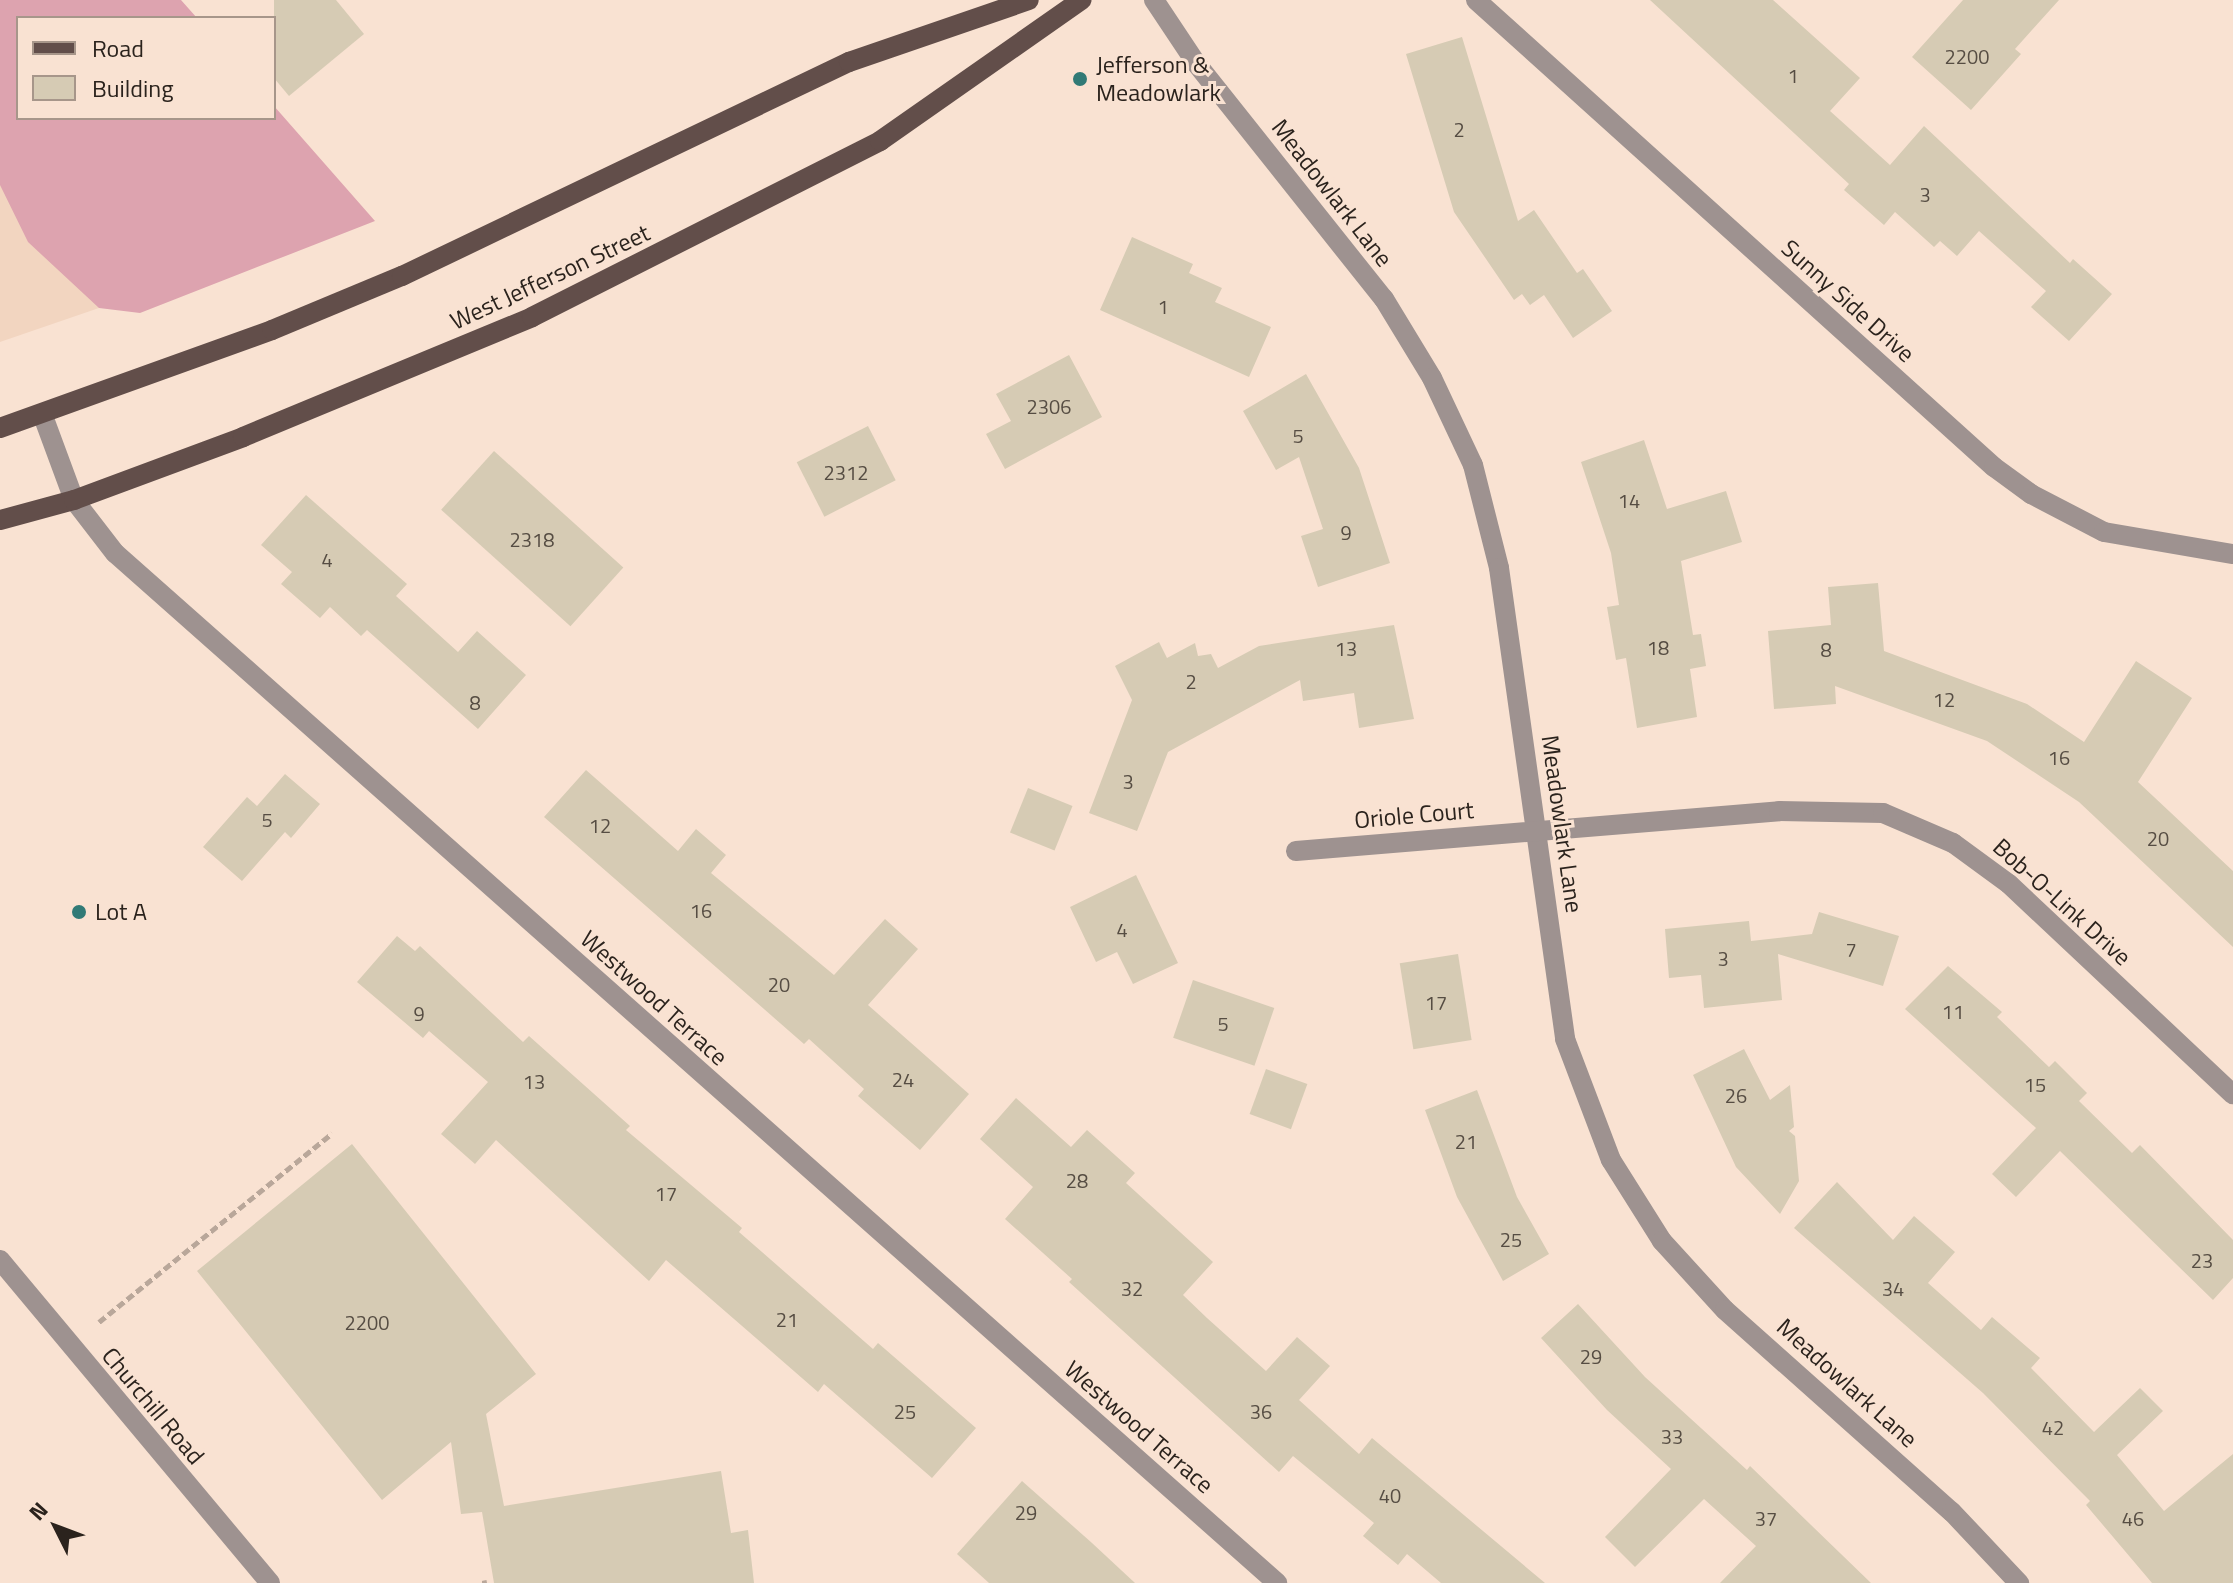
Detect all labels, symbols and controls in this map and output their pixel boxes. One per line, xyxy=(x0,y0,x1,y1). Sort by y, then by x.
legend xyxy=(16,16,276,120)
text: Road xyxy=(92,30,144,66)
house number: 2200 xyxy=(1945,44,1989,68)
place label: Jefferson & Meadowlark xyxy=(1096,51,1221,107)
house number: 1 xyxy=(1787,63,1799,87)
text: Building xyxy=(92,70,174,106)
marker: Jefferson & Meadowlark xyxy=(1071,70,1089,88)
street label: Meadowlark Lane xyxy=(1266,114,1398,272)
house number: 2 xyxy=(1453,117,1465,141)
house number: 3 xyxy=(1919,182,1931,206)
street label: West Jefferson Street xyxy=(446,218,654,336)
street label: Sunny Side Drive xyxy=(1776,234,1920,368)
house number: 1 xyxy=(1157,294,1169,318)
house number: 2306 xyxy=(1027,394,1071,418)
house number: 5 xyxy=(1292,423,1304,447)
house number: 2312 xyxy=(824,460,868,484)
house number: 14 xyxy=(1618,488,1640,512)
house number: 9 xyxy=(1340,520,1352,544)
house number: 2318 xyxy=(510,527,554,551)
house number: 4 xyxy=(321,547,333,571)
house number: 18 xyxy=(1647,635,1669,659)
house number: 13 xyxy=(1335,636,1357,660)
house number: 8 xyxy=(1820,637,1832,661)
house number: 2 xyxy=(1185,669,1197,693)
house number: 12 xyxy=(1933,687,1955,711)
house number: 8 xyxy=(469,690,481,714)
street label: Meadowlark Lane xyxy=(1535,733,1589,915)
house number: 16 xyxy=(2048,745,2070,769)
house number: 3 xyxy=(1122,769,1134,793)
street label: Oriole Court xyxy=(1353,795,1475,835)
house number: 5 xyxy=(261,807,273,831)
house number: 12 xyxy=(589,813,611,837)
house number: 20 xyxy=(2147,826,2169,850)
street label: Bob-O-Link Drive xyxy=(1987,832,2137,972)
place label: Lot A xyxy=(95,898,147,926)
house number: 16 xyxy=(690,898,712,922)
marker: Lot A xyxy=(70,903,88,921)
house number: 4 xyxy=(1116,917,1128,941)
street label: Westwood Terrace xyxy=(575,925,733,1071)
house number: 7 xyxy=(1845,937,1857,961)
house number: 3 xyxy=(1717,946,1729,970)
house number: 20 xyxy=(768,972,790,996)
house number: 17 xyxy=(1425,990,1447,1014)
house number: 11 xyxy=(1942,999,1964,1023)
house number: 9 xyxy=(413,1001,425,1025)
house number: 5 xyxy=(1217,1011,1229,1035)
house number: 24 xyxy=(892,1067,914,1091)
house number: 13 xyxy=(523,1069,545,1093)
house number: 15 xyxy=(2024,1072,2046,1096)
house number: 26 xyxy=(1725,1083,1747,1107)
house number: 21 xyxy=(1455,1129,1477,1153)
house number: 28 xyxy=(1066,1168,1088,1192)
house number: 17 xyxy=(655,1181,677,1205)
house number: 25 xyxy=(1500,1227,1522,1251)
house number: 23 xyxy=(2191,1248,2213,1272)
house number: 32 xyxy=(1121,1276,1143,1300)
house number: 34 xyxy=(1882,1276,1904,1300)
house number: 21 xyxy=(776,1307,798,1331)
house number: 2200 xyxy=(345,1310,389,1334)
street label: Meadowlark Lane xyxy=(1771,1312,1923,1454)
street label: Churchill Road xyxy=(96,1342,210,1470)
house number: 29 xyxy=(1580,1344,1602,1368)
street label: Westwood Terrace xyxy=(1059,1355,1219,1499)
house number: 25 xyxy=(894,1399,916,1423)
house number: 36 xyxy=(1250,1399,1272,1423)
house number: 42 xyxy=(2042,1415,2064,1439)
house number: 33 xyxy=(1661,1424,1683,1448)
house number: 40 xyxy=(1379,1483,1401,1507)
north arrow xyxy=(16,1487,96,1567)
text: N xyxy=(20,1494,56,1528)
house number: 29 xyxy=(1015,1500,1037,1524)
house number: 37 xyxy=(1755,1506,1777,1530)
house number: 46 xyxy=(2122,1506,2144,1530)

